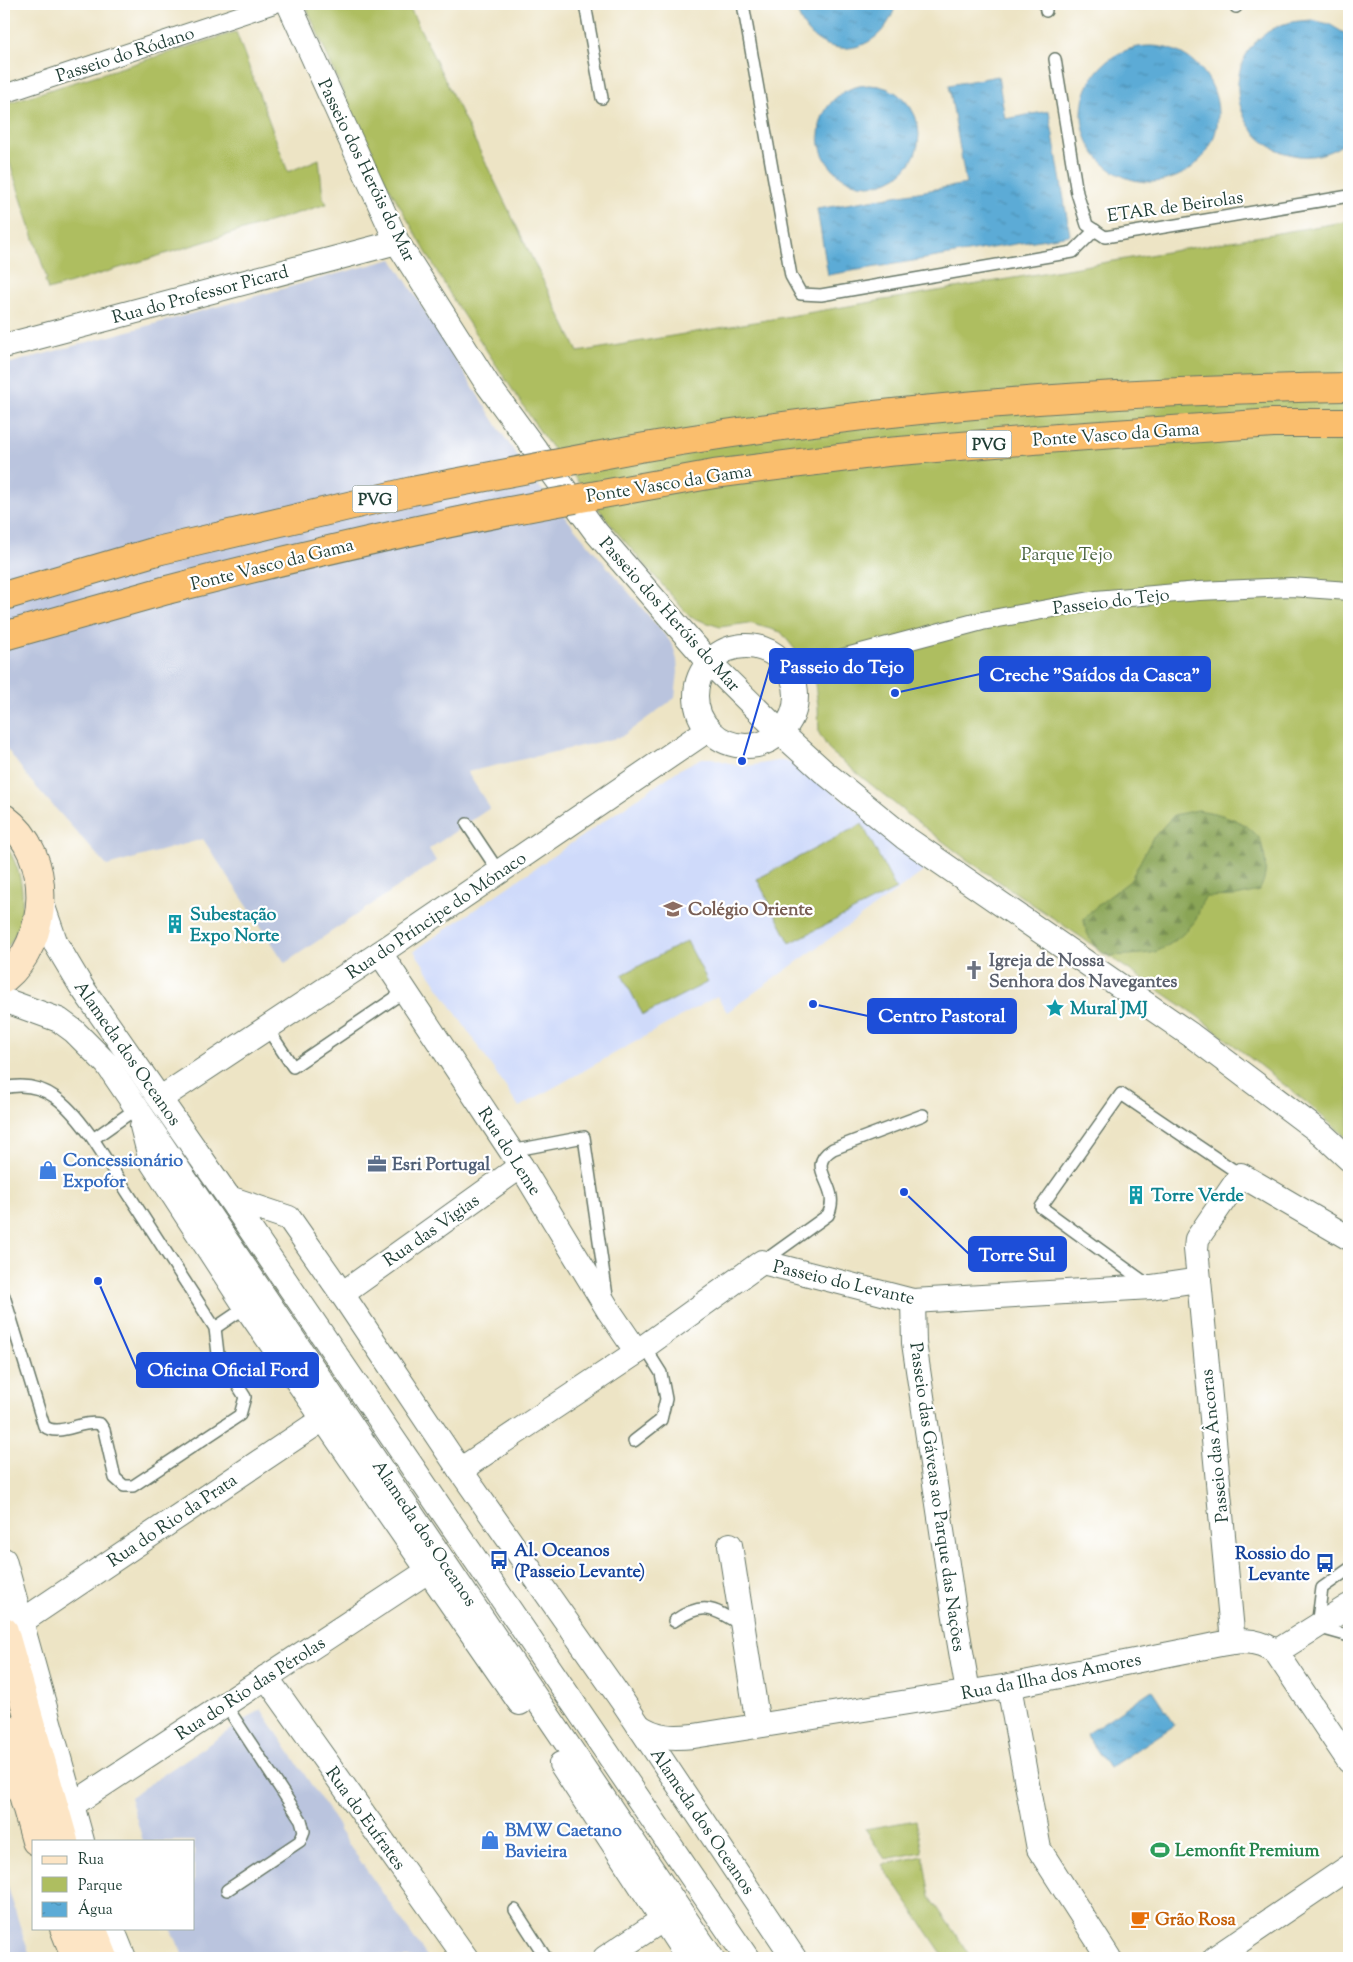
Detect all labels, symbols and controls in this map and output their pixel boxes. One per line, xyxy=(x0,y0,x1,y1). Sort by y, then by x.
street label: Passeio do Ródano xyxy=(53,21,198,91)
street label: Passeio dos Heróis do Mar xyxy=(310,75,421,267)
street label: ETAR de Beirolas xyxy=(1106,186,1245,230)
street label: Rua do Professor Picard xyxy=(109,260,292,332)
street label: Ponte Vasco da Gama xyxy=(1032,417,1200,455)
road number: PVG xyxy=(966,430,1012,458)
street label: Ponte Vasco da Gama xyxy=(585,459,754,511)
road number: PVG xyxy=(352,486,398,512)
street label: Passeio dos Heróis do Mar xyxy=(592,532,745,699)
street label: Ponte Vasco da Gama xyxy=(188,533,357,599)
park label: Parque Tejo xyxy=(1021,543,1113,569)
street label: Passeio do Tejo xyxy=(1051,583,1171,623)
callout: Passeio do Tejo xyxy=(770,649,913,683)
text: Passeio do Tejo xyxy=(780,655,905,682)
callout: Creche "Saídos da Casca" xyxy=(980,657,1210,691)
text: Creche "Saídos da Casca" xyxy=(990,663,1200,690)
street label: Rua do Príncipe do Mónaco xyxy=(342,846,533,987)
school or university icon: Colégio Oriente xyxy=(662,898,684,920)
place label: Colégio Oriente xyxy=(688,898,814,924)
place label: Subestação Expo Norte xyxy=(190,903,280,950)
building icon: Subestação Expo Norte xyxy=(164,913,186,935)
place label: Igreja de Nossa Senhora dos Navegantes xyxy=(989,949,1177,996)
church icon: Igreja de Nossa Senhora dos Navegantes xyxy=(963,959,985,981)
street label: Alameda dos Oceanos xyxy=(66,976,186,1132)
place icon: Mural JMJ xyxy=(1044,997,1066,1019)
place label: Mural JMJ xyxy=(1070,997,1148,1023)
callout: Centro Pastoral xyxy=(868,999,1016,1033)
text: Centro Pastoral xyxy=(878,1004,1006,1031)
street label: Rua do Leme xyxy=(470,1103,547,1201)
place label: Concessionário Expofor xyxy=(63,1149,183,1196)
office icon: Esri Portugal xyxy=(366,1153,388,1175)
place label: Esri Portugal xyxy=(392,1153,491,1179)
shop icon: Concessionário Expofor xyxy=(37,1159,59,1181)
building icon: Torre Verde xyxy=(1125,1184,1147,1206)
place label: Torre Verde xyxy=(1151,1184,1245,1210)
street label: Rua das Vigias xyxy=(379,1189,485,1274)
callout: Torre Sul xyxy=(969,1237,1066,1271)
text: Torre Sul xyxy=(979,1243,1056,1270)
street label: Passeio do Levante xyxy=(770,1255,917,1313)
street label: Passeio das Gáveas ao Parque das Nações xyxy=(901,1341,971,1654)
callout: Oficina Oficial Ford xyxy=(137,1353,318,1387)
text: Oficina Oficial Ford xyxy=(147,1358,309,1385)
street label: Passeio das Âncoras xyxy=(1194,1368,1237,1524)
street label: Alameda dos Oceanos xyxy=(365,1456,482,1613)
street label: Rua do Rio da Prata xyxy=(103,1468,243,1575)
place label: Al. Oceanos (Passeio Levante) xyxy=(514,1539,645,1586)
place label: Rossio do Levante xyxy=(1235,1542,1311,1589)
bus stop icon: Al. Oceanos (Passeio Levante) xyxy=(488,1549,510,1571)
bus stop icon: Rossio do Levante xyxy=(1314,1552,1336,1574)
street label: Rua do Rio das Pérolas xyxy=(171,1631,331,1748)
street label: Rua da Ilha dos Amores xyxy=(959,1648,1144,1708)
street label: Alameda dos Oceanos xyxy=(643,1744,760,1901)
street label: Rua do Eufrates xyxy=(318,1762,411,1876)
place label: BMW Caetano Bavieira xyxy=(505,1819,622,1866)
shop icon: BMW Caetano Bavieira xyxy=(479,1829,501,1851)
sports icon: Lemonfit Premium xyxy=(1149,1839,1171,1861)
place label: Lemonfit Premium xyxy=(1175,1839,1319,1865)
legend xyxy=(32,1840,195,1930)
text: Rua xyxy=(78,1850,104,1871)
text: Parque xyxy=(78,1876,122,1897)
text: Água xyxy=(78,1899,113,1921)
cafe icon: Grão Rosa xyxy=(1129,1908,1151,1930)
place label: Grão Rosa xyxy=(1155,1908,1237,1934)

